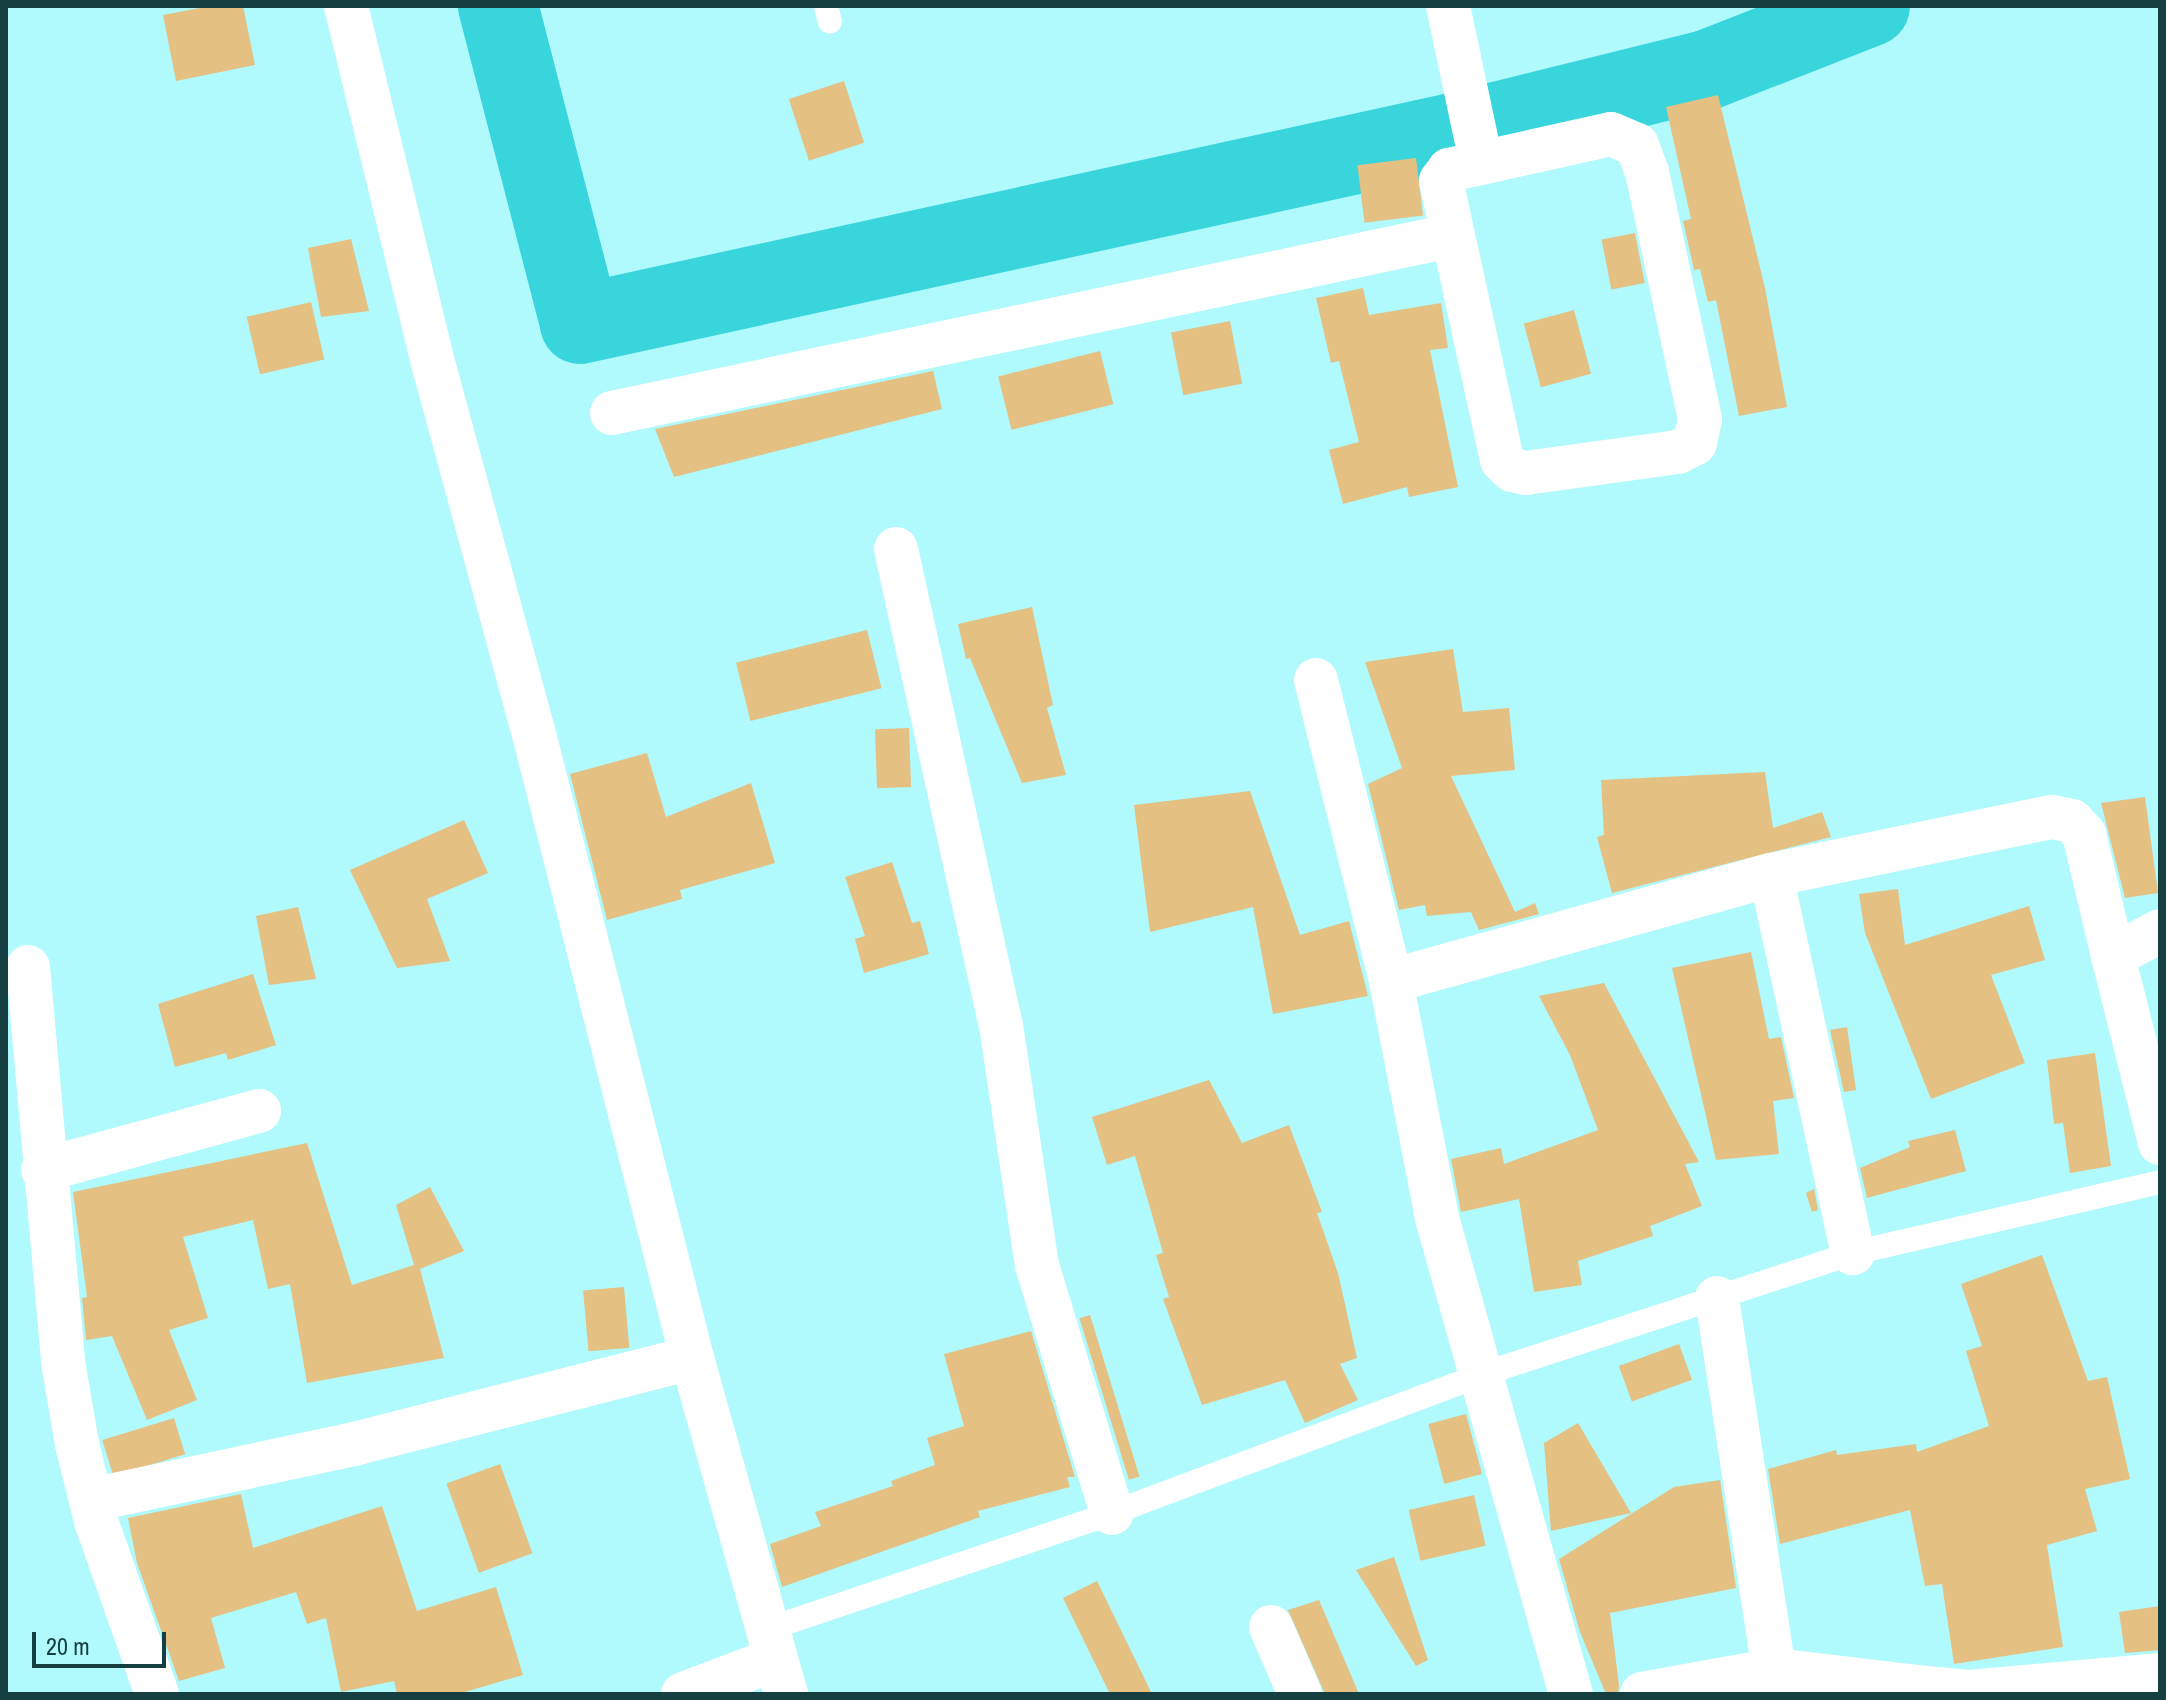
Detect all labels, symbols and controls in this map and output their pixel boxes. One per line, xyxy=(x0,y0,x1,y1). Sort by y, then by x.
scale bar xyxy=(36,1616,170,1666)
text: 20 m xyxy=(46,1630,90,1662)

